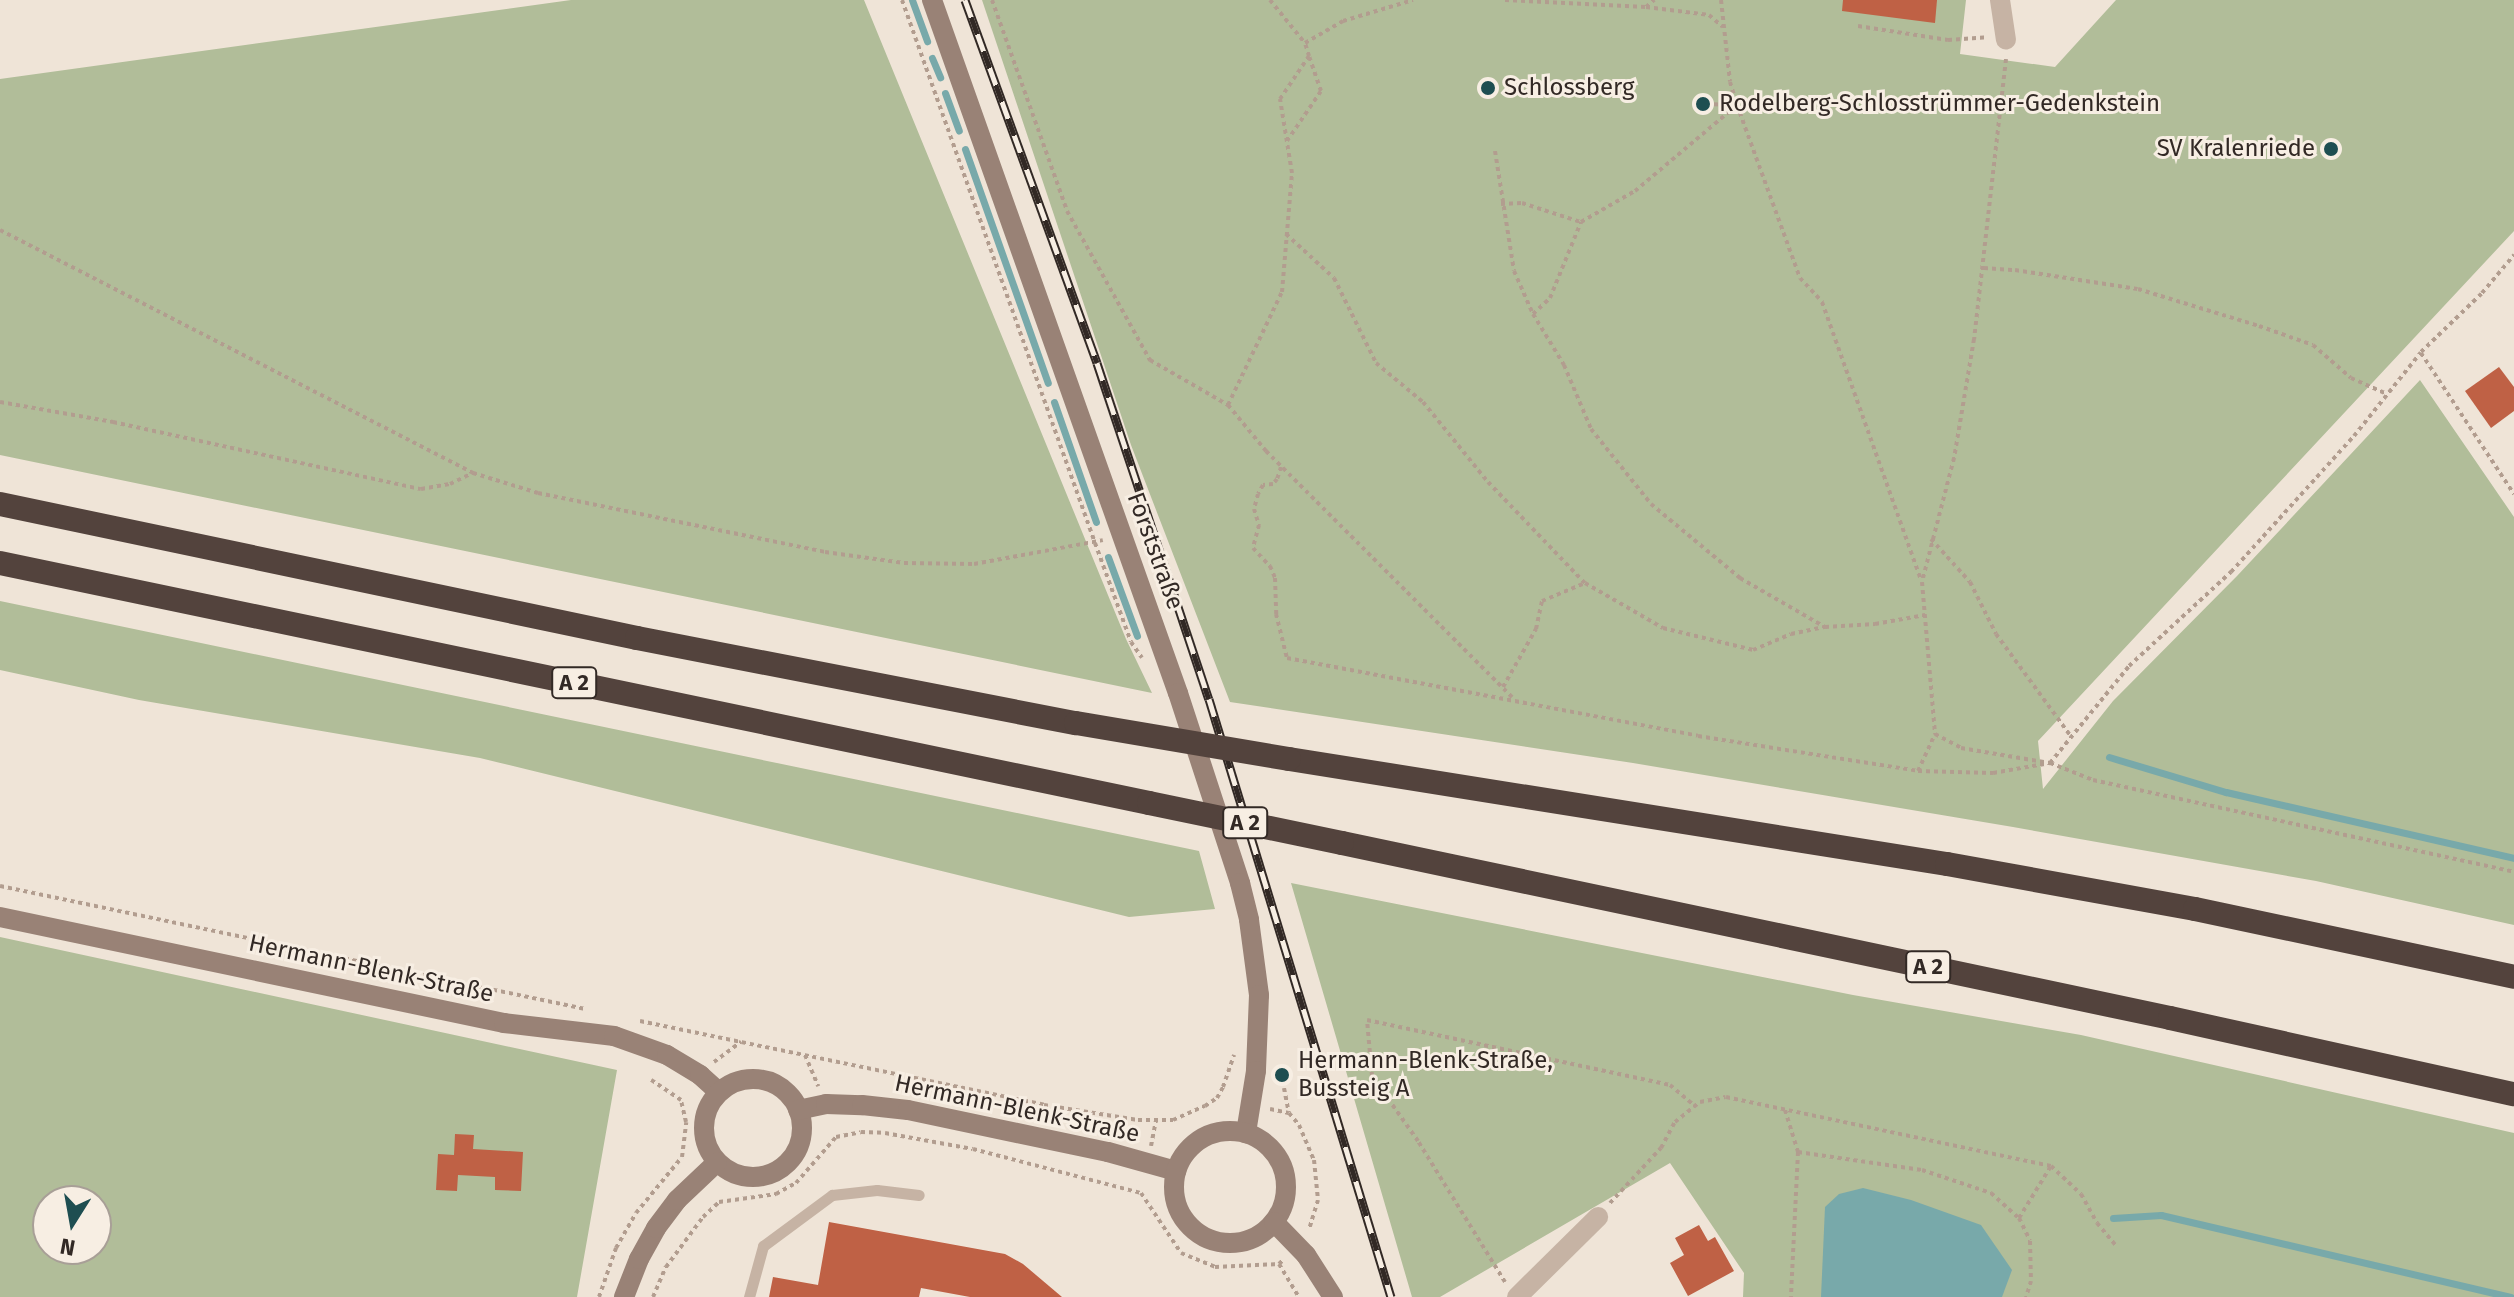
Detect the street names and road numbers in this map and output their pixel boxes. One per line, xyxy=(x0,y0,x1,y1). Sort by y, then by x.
street label: Forststraße xyxy=(1121,489,1189,613)
road number: A 2 xyxy=(550,665,598,701)
road number: A 2 xyxy=(1221,805,1269,841)
street label: Hermann-Blenk-Straße xyxy=(246,929,496,1009)
road number: A 2 xyxy=(1904,949,1952,985)
street label: Hermann-Blenk-Straße xyxy=(892,1069,1142,1149)

